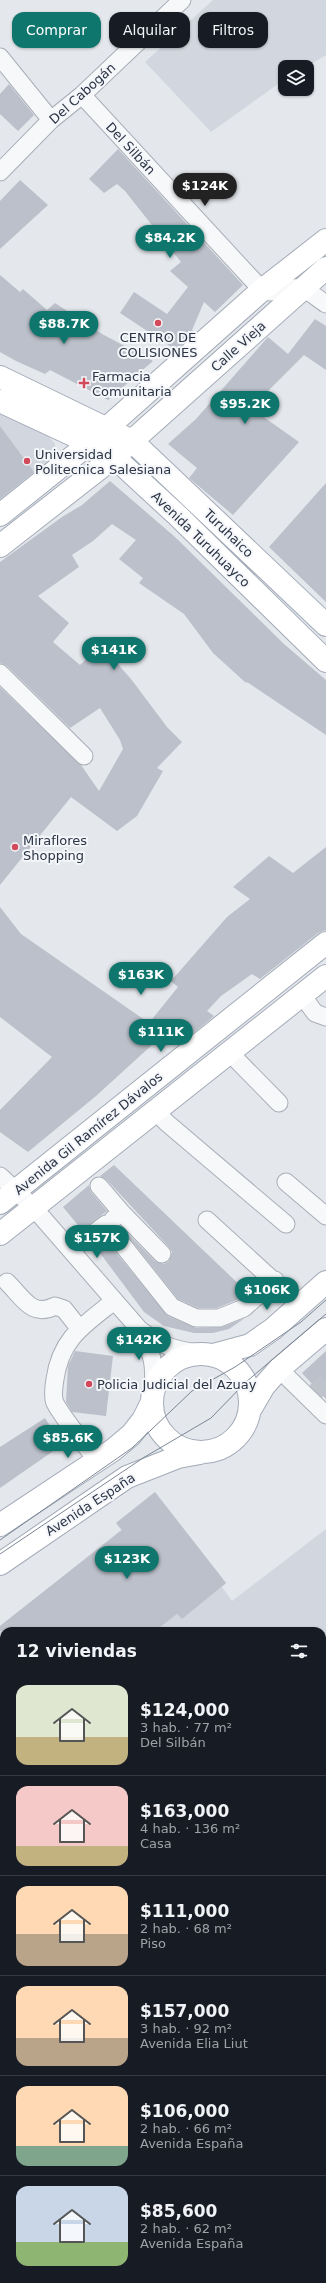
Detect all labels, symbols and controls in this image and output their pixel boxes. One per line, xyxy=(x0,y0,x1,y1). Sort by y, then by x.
chip: Comprar xyxy=(12,12,101,48)
chip: Alquilar xyxy=(109,12,190,48)
chip: Filtros xyxy=(198,12,268,48)
street label: Del Cabogán xyxy=(46,60,118,127)
map controls xyxy=(278,60,314,96)
button: layers xyxy=(278,60,314,96)
street label: Del Silbán xyxy=(103,119,159,177)
pin: $124K xyxy=(177,173,233,207)
text: $124K xyxy=(182,178,228,193)
pin: $84.2K xyxy=(137,225,203,259)
text: $84.2K xyxy=(144,230,196,245)
pin: $88.7K xyxy=(31,311,97,345)
text: $88.7K xyxy=(38,316,90,331)
marker: CENTRO DE COLISIONES xyxy=(153,318,163,328)
street label: Calle Vieja xyxy=(208,318,269,375)
place label: CENTRO DE COLISIONES xyxy=(119,330,197,360)
place label: Farmacia Comunitaria xyxy=(92,369,172,399)
marker: Farmacia Comunitaria xyxy=(79,378,89,388)
pin: $95.2K xyxy=(212,391,278,425)
text: $95.2K xyxy=(219,396,271,411)
place label: Universidad Politecnica Salesiana xyxy=(35,447,171,477)
marker: Universidad Politecnica Salesiana xyxy=(22,456,32,466)
street label: Avenida Turuhuayco xyxy=(148,488,253,590)
street label: Turuhaico xyxy=(200,505,256,561)
pin: $141K xyxy=(86,637,142,671)
text: $141K xyxy=(91,642,137,657)
place label: Miraflores Shopping xyxy=(23,833,87,863)
marker: Miraflores Shopping xyxy=(10,842,20,852)
pin: $163K xyxy=(113,962,169,996)
text: $163K xyxy=(118,967,164,982)
pin: $111K xyxy=(133,1019,189,1053)
text: $111K xyxy=(138,1024,184,1039)
street label: Avenida Gil Ramírez Dávalos xyxy=(11,1069,166,1198)
pin: $157K xyxy=(69,1225,125,1259)
text: $157K xyxy=(74,1230,120,1245)
pin: $106K xyxy=(239,1277,295,1311)
text: $106K xyxy=(244,1282,290,1297)
pin: $142K xyxy=(111,1327,167,1361)
text: $142K xyxy=(116,1332,162,1347)
place label: Policia Judicial del Azuay xyxy=(97,1377,257,1392)
marker: Policia Judicial del Azuay xyxy=(84,1379,94,1389)
pin: $85.6K xyxy=(35,1425,101,1459)
text: $85.6K xyxy=(42,1430,94,1445)
street label: Avenida España xyxy=(43,1470,138,1539)
pin: $123K xyxy=(99,1546,155,1580)
text: $123K xyxy=(104,1551,150,1566)
icon: filters xyxy=(288,1640,310,1662)
text: 12 viviendas xyxy=(16,1641,137,1661)
text: $124,000 xyxy=(140,1700,229,1720)
icon: home xyxy=(48,1701,96,1749)
text: 3 hab. · 77 m² xyxy=(140,1720,232,1735)
text: Del Silbán xyxy=(140,1735,206,1750)
text: $163,000 xyxy=(140,1801,229,1821)
icon: home xyxy=(48,1802,96,1850)
text: 4 hab. · 136 m² xyxy=(140,1821,240,1836)
text: Casa xyxy=(140,1836,172,1851)
text: $111,000 xyxy=(140,1901,229,1921)
icon: home xyxy=(48,1902,96,1950)
text: 2 hab. · 68 m² xyxy=(140,1921,232,1936)
text: Piso xyxy=(140,1936,166,1951)
text: $157,000 xyxy=(140,2001,229,2021)
icon: home xyxy=(48,2002,96,2050)
text: 3 hab. · 92 m² xyxy=(140,2021,232,2036)
text: Avenida Elia Liut xyxy=(140,2036,248,2051)
text: $106,000 xyxy=(140,2101,229,2121)
icon: home xyxy=(48,2102,96,2150)
text: 2 hab. · 66 m² xyxy=(140,2121,232,2136)
text: Avenida España xyxy=(140,2136,243,2151)
text: $85,600 xyxy=(140,2201,217,2221)
icon: home xyxy=(48,2202,96,2250)
text: 2 hab. · 62 m² xyxy=(140,2221,232,2236)
text: Avenida España xyxy=(140,2236,243,2251)

